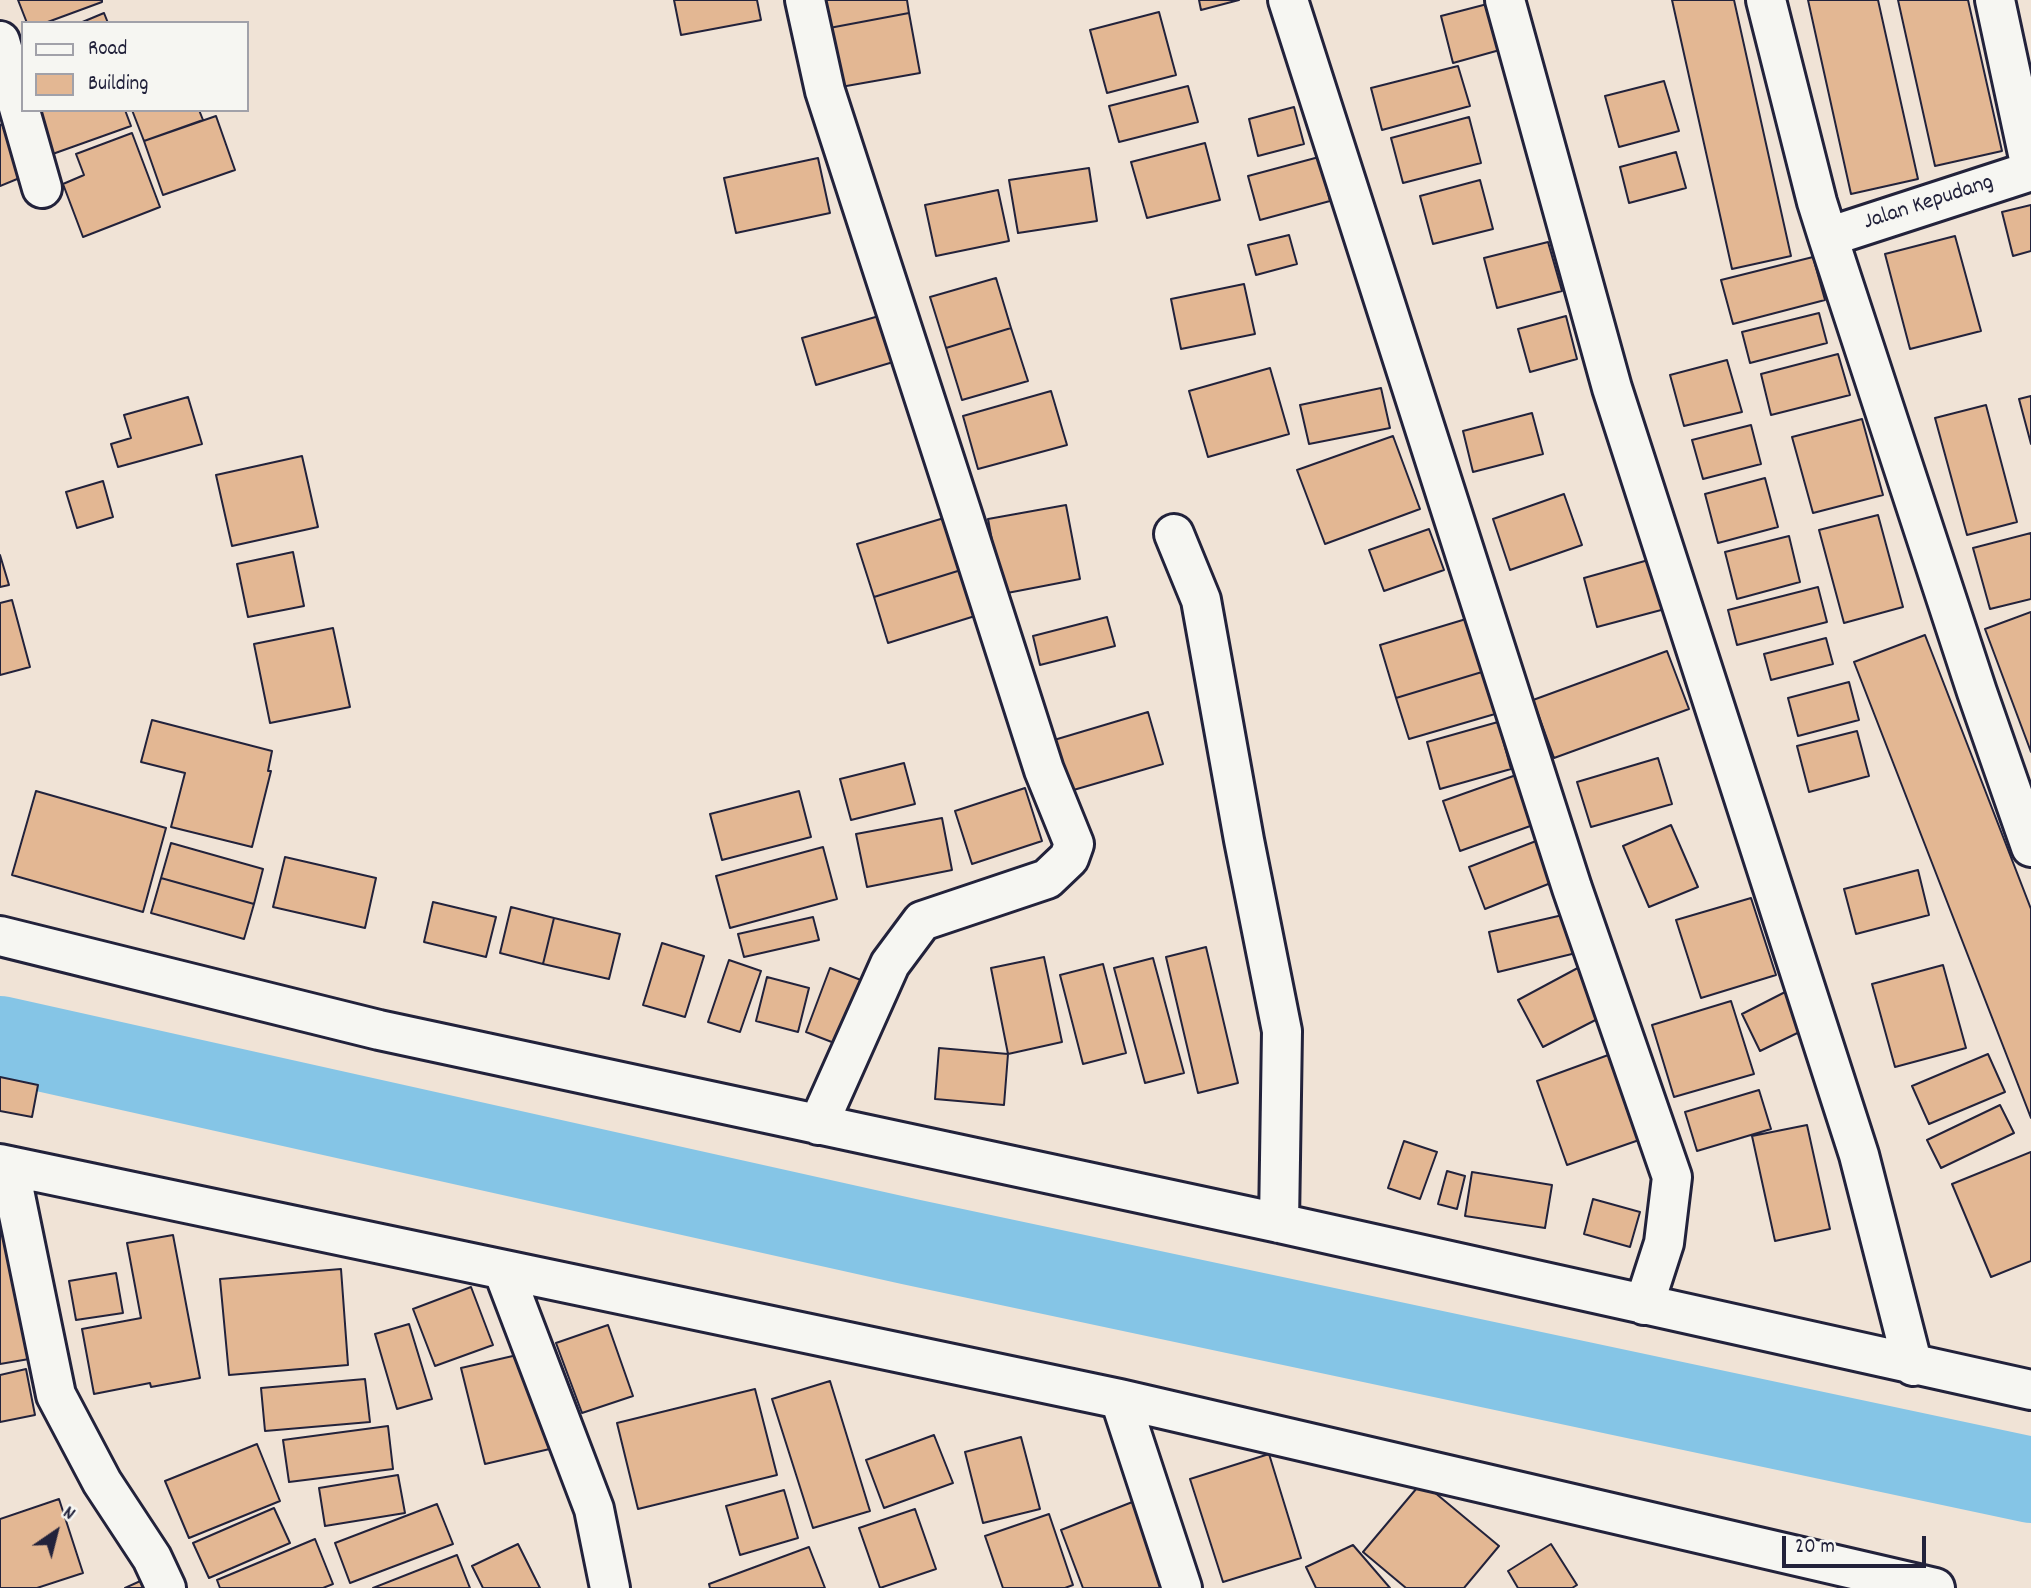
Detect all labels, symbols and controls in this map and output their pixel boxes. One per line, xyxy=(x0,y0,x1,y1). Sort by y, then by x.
legend xyxy=(21,21,248,112)
text: Road xyxy=(88,35,127,65)
text: Building xyxy=(88,70,148,100)
street label: Jalan Kepudang xyxy=(1861,170,1997,238)
north arrow xyxy=(21,1497,91,1567)
text: N xyxy=(57,1501,80,1528)
scale bar xyxy=(1786,1522,1930,1566)
text: 20 m xyxy=(1795,1533,1835,1563)

